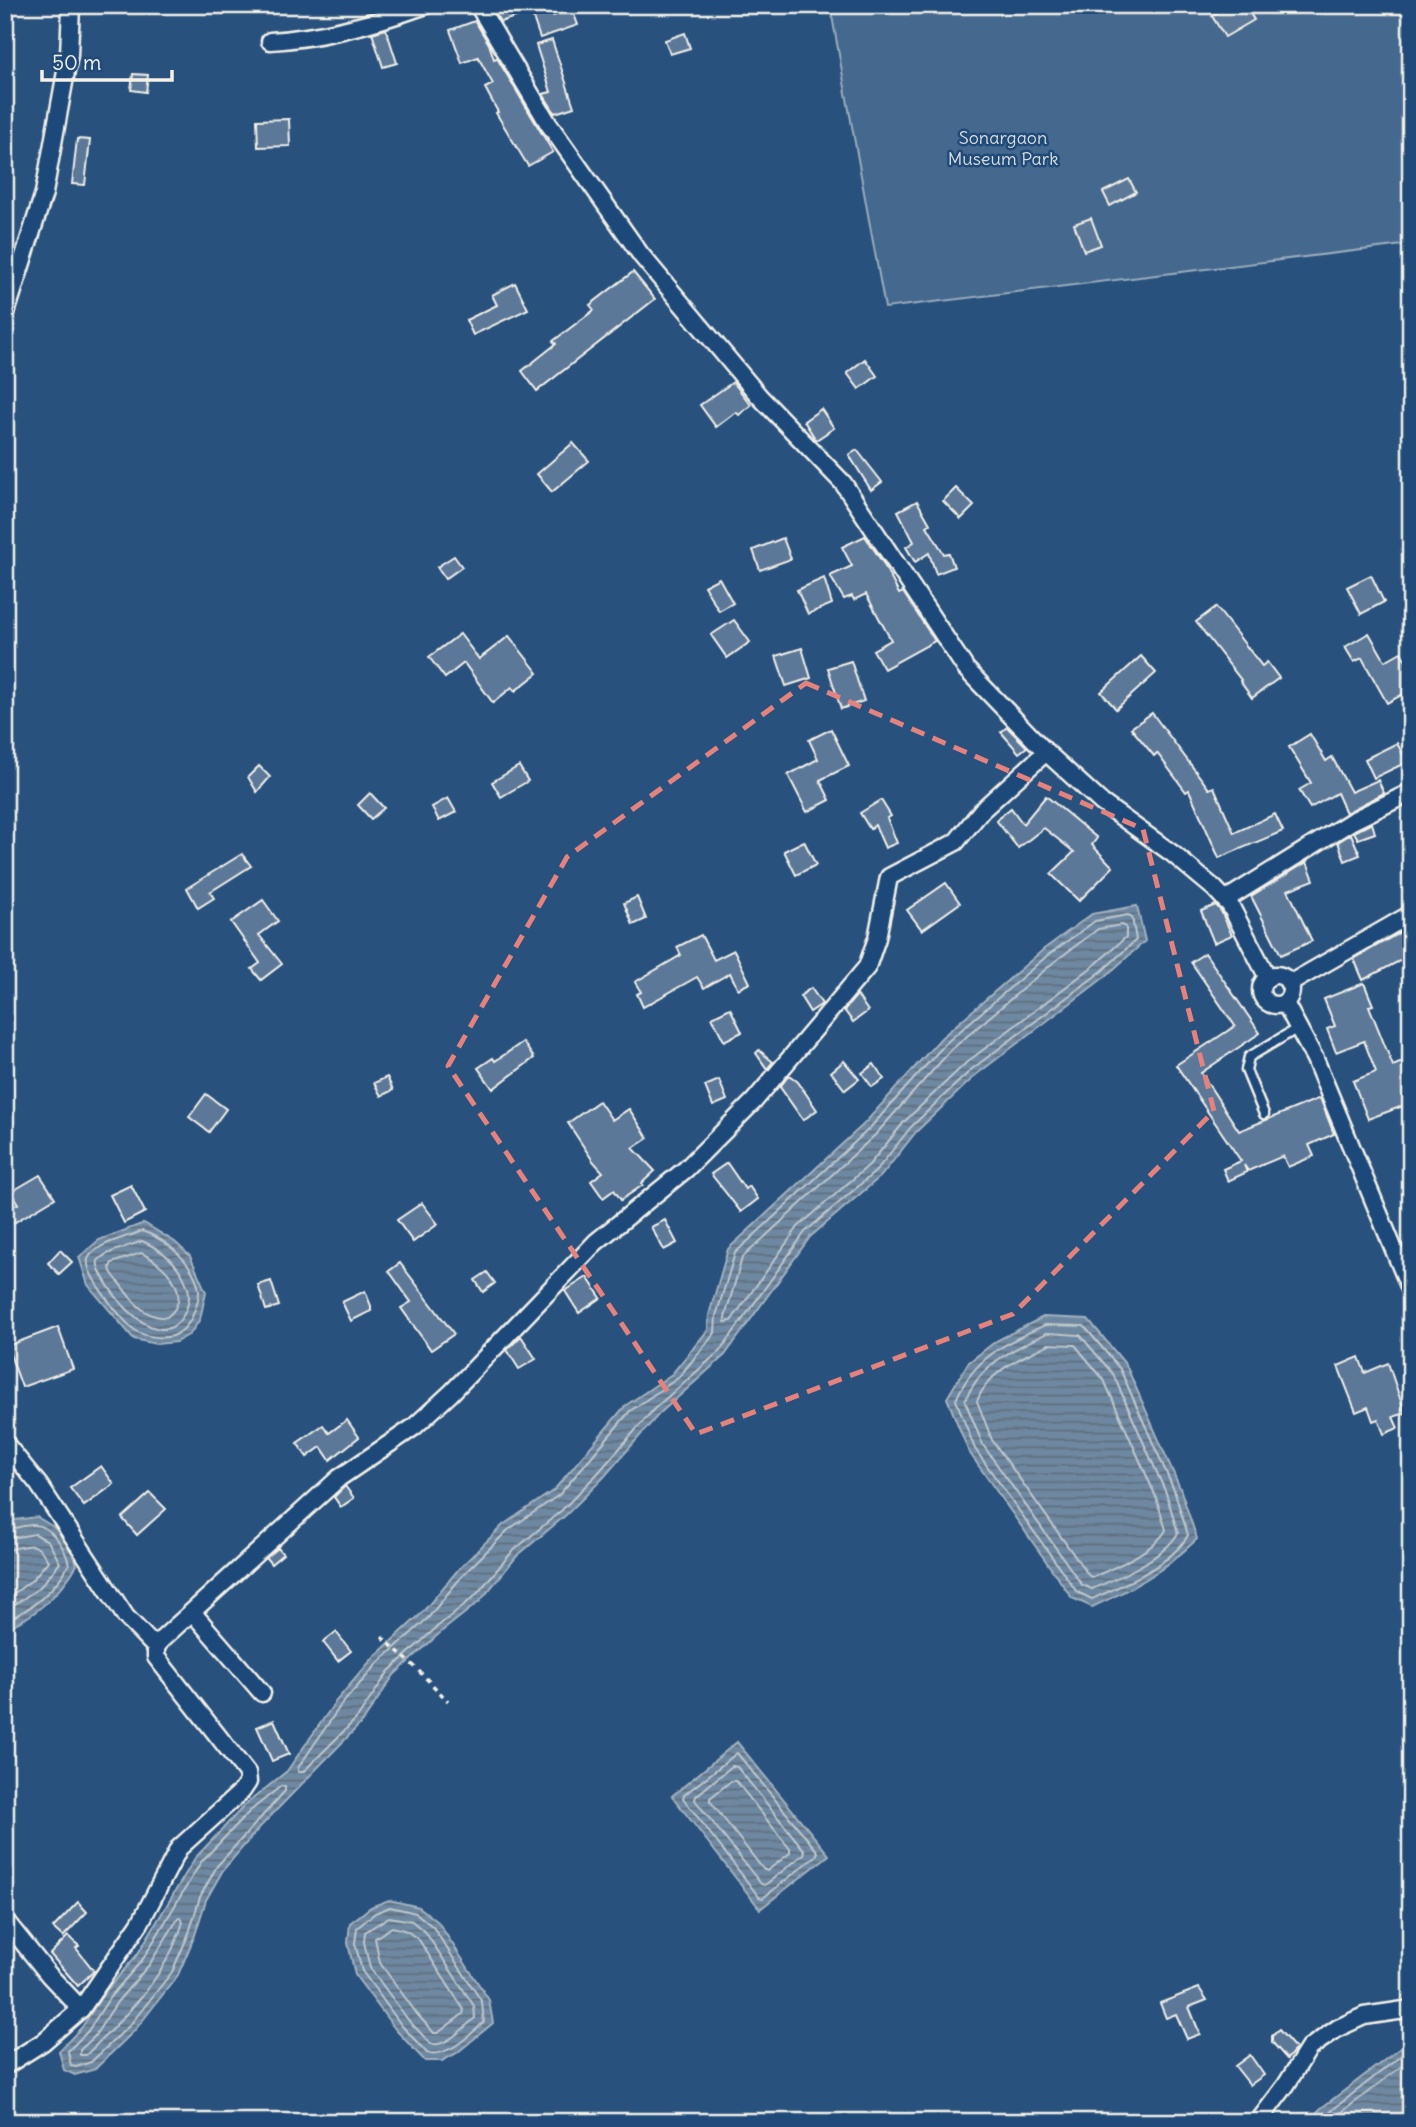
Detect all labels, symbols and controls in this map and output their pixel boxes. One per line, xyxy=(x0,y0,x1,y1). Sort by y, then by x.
scale bar xyxy=(42,38,172,82)
text: 50 m xyxy=(52,49,101,76)
park label: Sonargaon Museum Park xyxy=(948,126,1058,170)

